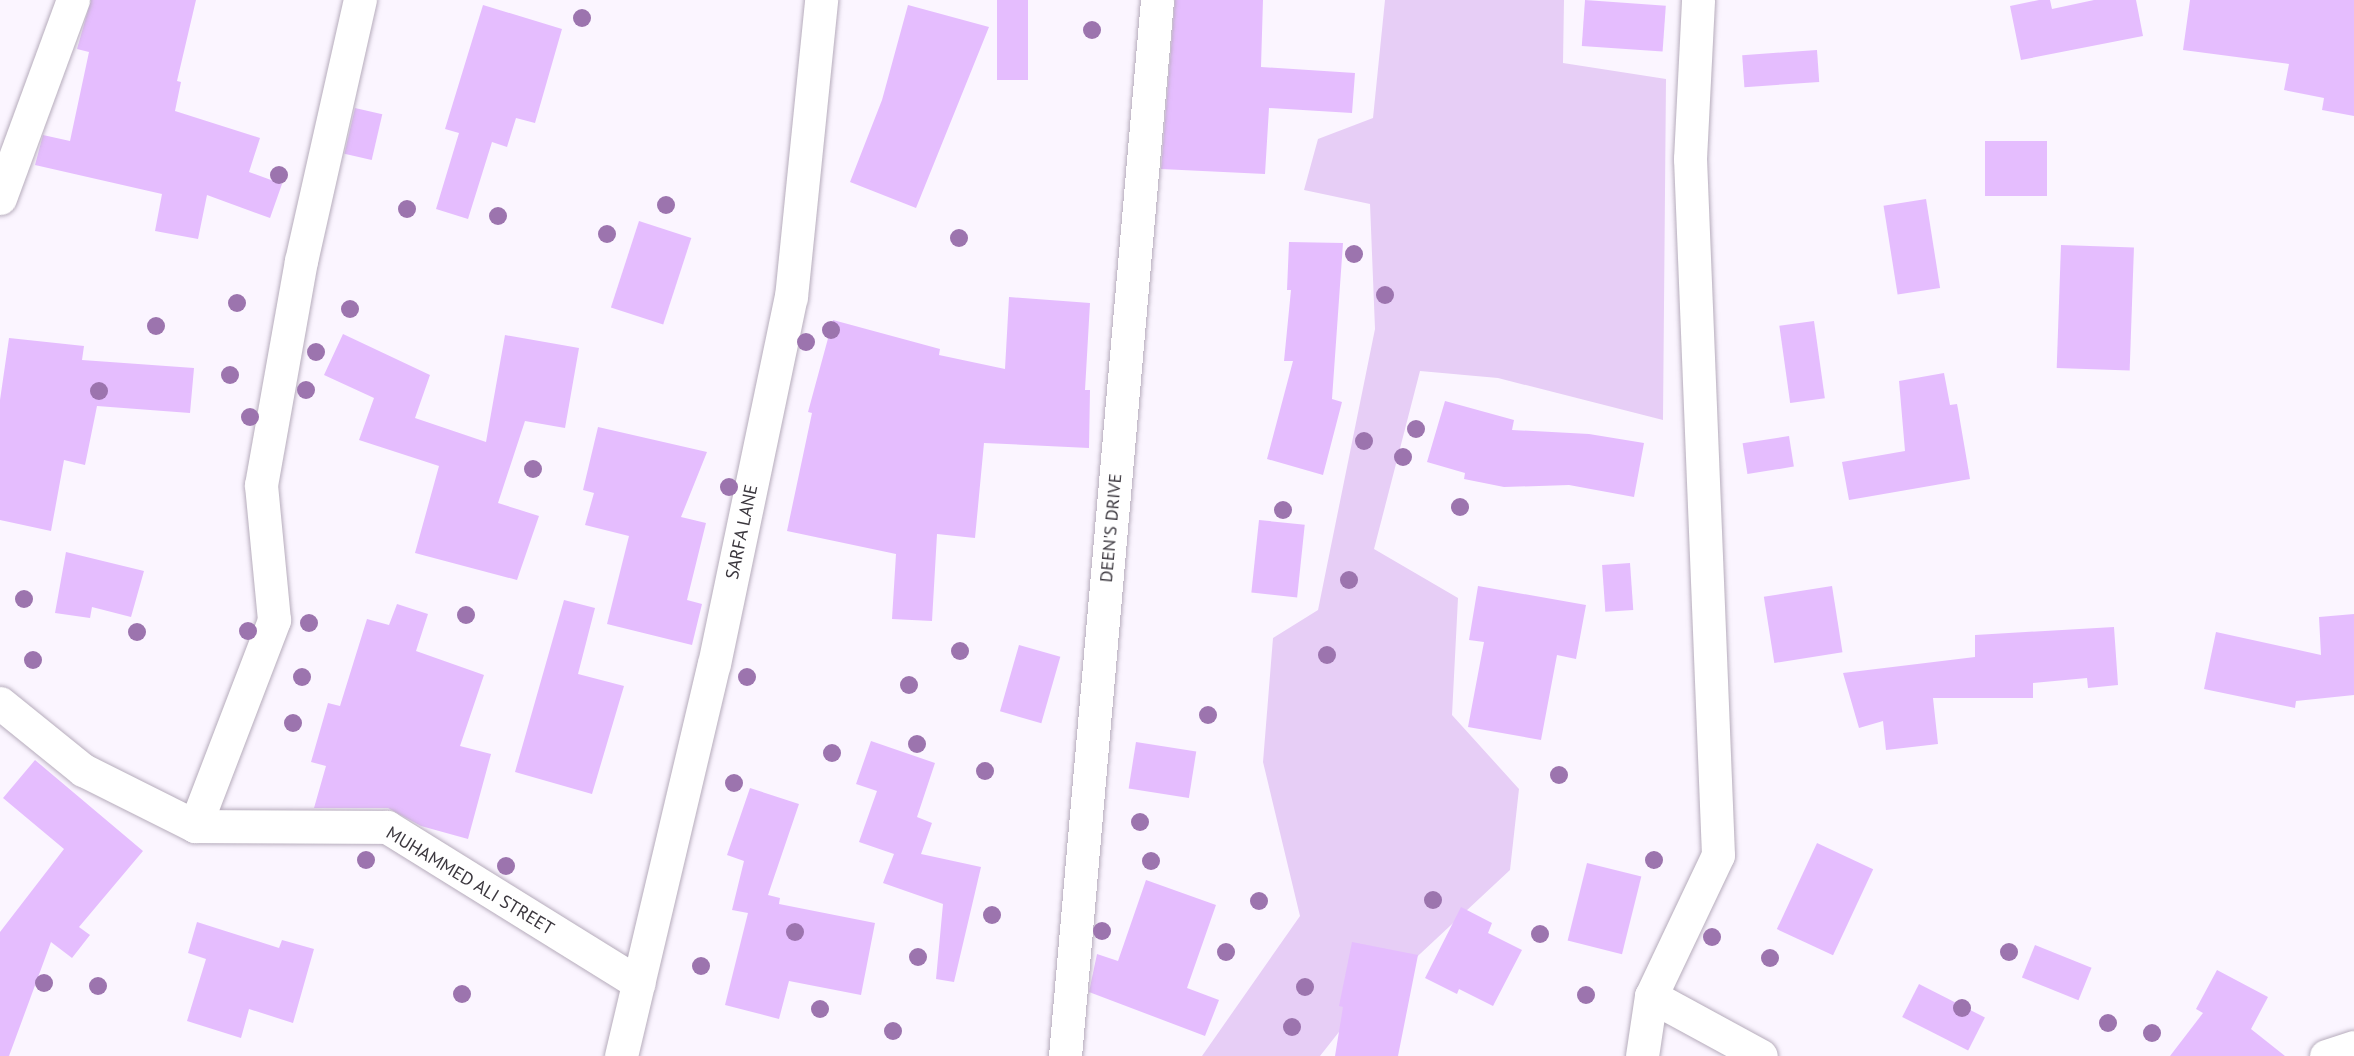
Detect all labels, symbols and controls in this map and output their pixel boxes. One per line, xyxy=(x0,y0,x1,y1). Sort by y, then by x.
street label: DEEN'S DRIVE xyxy=(1095,473,1127,583)
street label: SARFA LANE xyxy=(721,482,763,582)
street label: MUHAMMED ALI STREET xyxy=(382,822,558,940)

